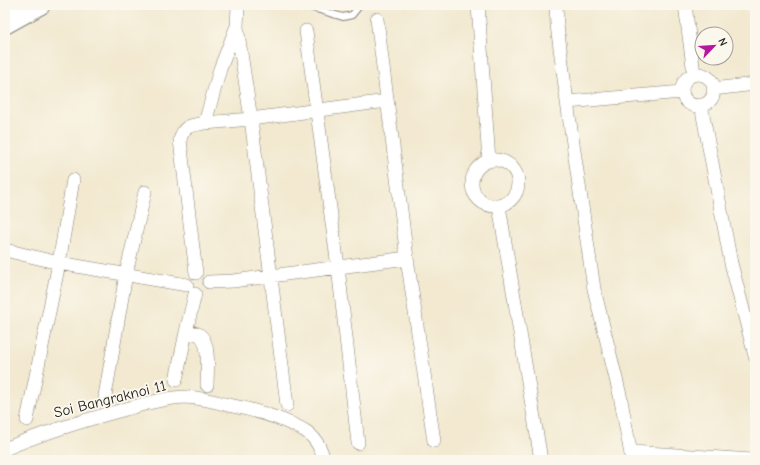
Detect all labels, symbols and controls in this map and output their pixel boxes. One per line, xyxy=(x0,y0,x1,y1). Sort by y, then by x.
north arrow xyxy=(694,26,734,66)
text: N xyxy=(715,36,730,48)
street label: Soi Bangraknoi 11 xyxy=(52,376,168,422)

